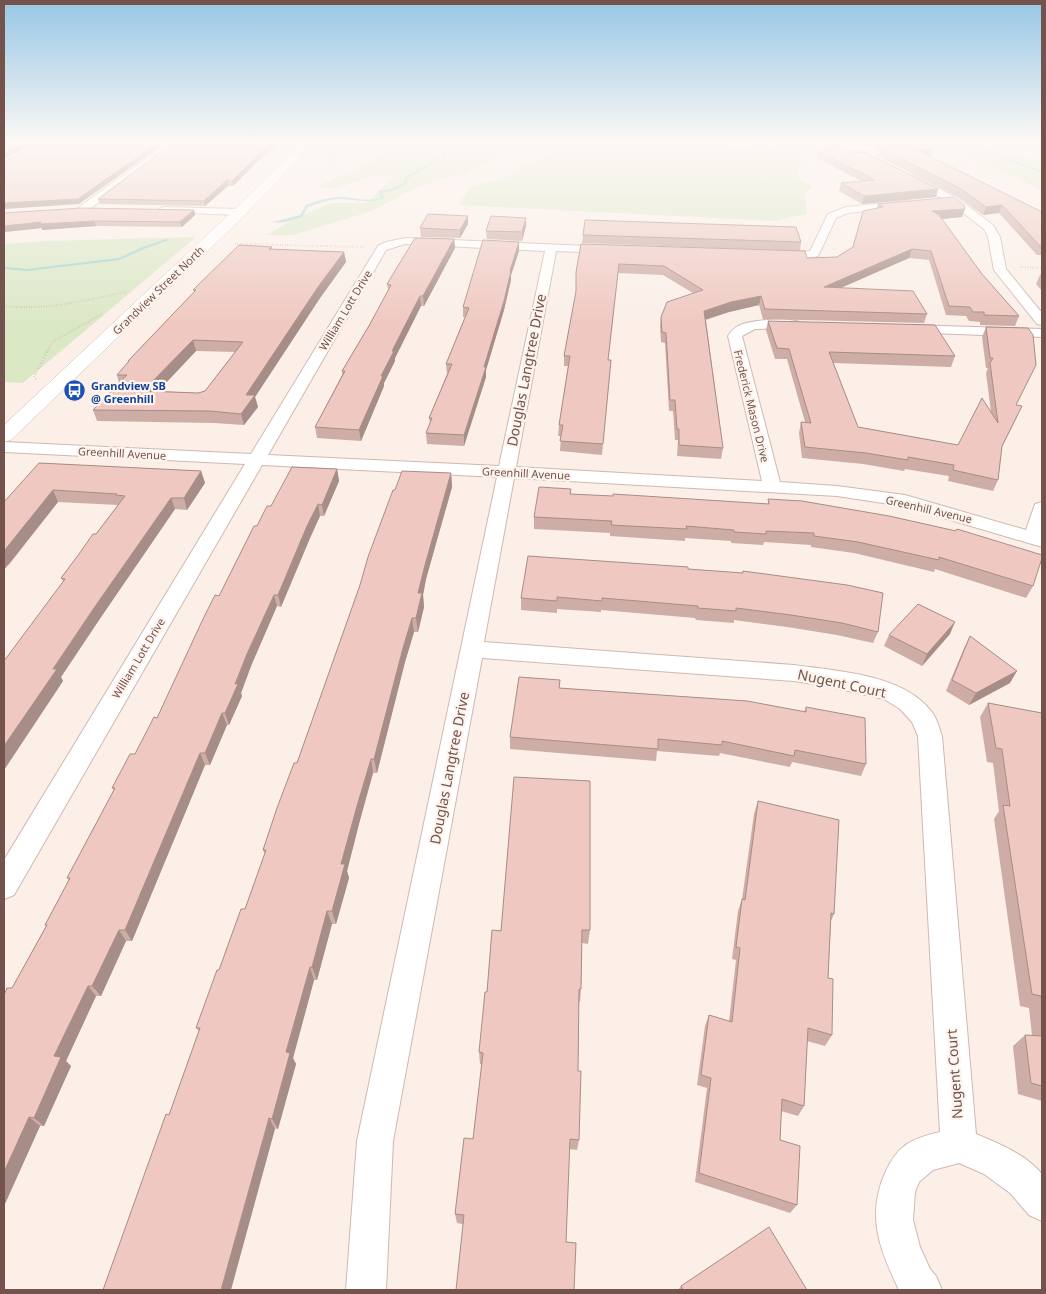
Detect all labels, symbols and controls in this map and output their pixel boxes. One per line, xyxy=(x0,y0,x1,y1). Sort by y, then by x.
street label: Grandview Street North xyxy=(109,242,207,338)
street label: William Lott Drive xyxy=(315,267,375,353)
street label: Douglas Langtree Drive xyxy=(502,292,550,448)
street label: Frederick Mason Drive xyxy=(731,348,773,464)
place label: Grandview SB @ Greenhill xyxy=(91,378,166,406)
bus stop icon: Grandview SB @ Greenhill xyxy=(63,379,87,403)
street label: Greenhill Avenue xyxy=(77,443,167,463)
street label: Greenhill Avenue xyxy=(481,463,571,483)
street label: Greenhill Avenue xyxy=(884,492,974,526)
street label: William Lott Drive xyxy=(108,615,168,701)
street label: Nugent Court xyxy=(796,664,888,702)
street label: Douglas Langtree Drive xyxy=(425,690,473,846)
street label: Nugent Court xyxy=(941,1028,967,1120)

